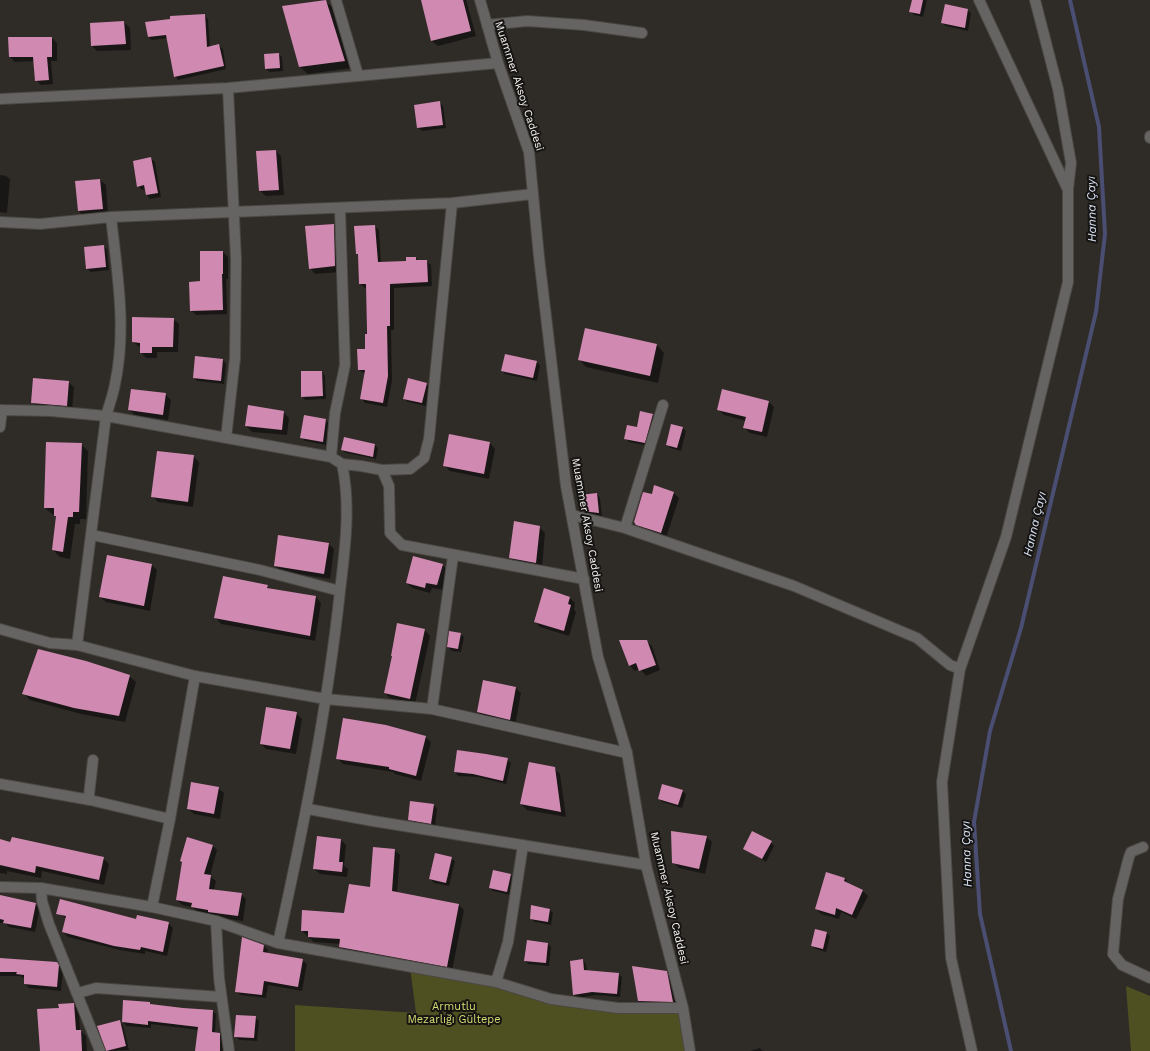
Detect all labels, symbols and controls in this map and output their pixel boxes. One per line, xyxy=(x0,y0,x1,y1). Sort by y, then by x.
street label: Muammer Aksoy Caddesi xyxy=(492,20,546,152)
water label: Hanna Çayı xyxy=(1084,176,1100,242)
street label: Muammer Aksoy Caddesi xyxy=(569,457,605,593)
water label: Hanna Çayı xyxy=(1021,490,1049,558)
water label: Hanna Çayı xyxy=(959,821,975,887)
street label: Muammer Aksoy Caddesi xyxy=(647,830,691,966)
park label: Armutlu Mezarlığı Gültepe xyxy=(407,1000,501,1026)

